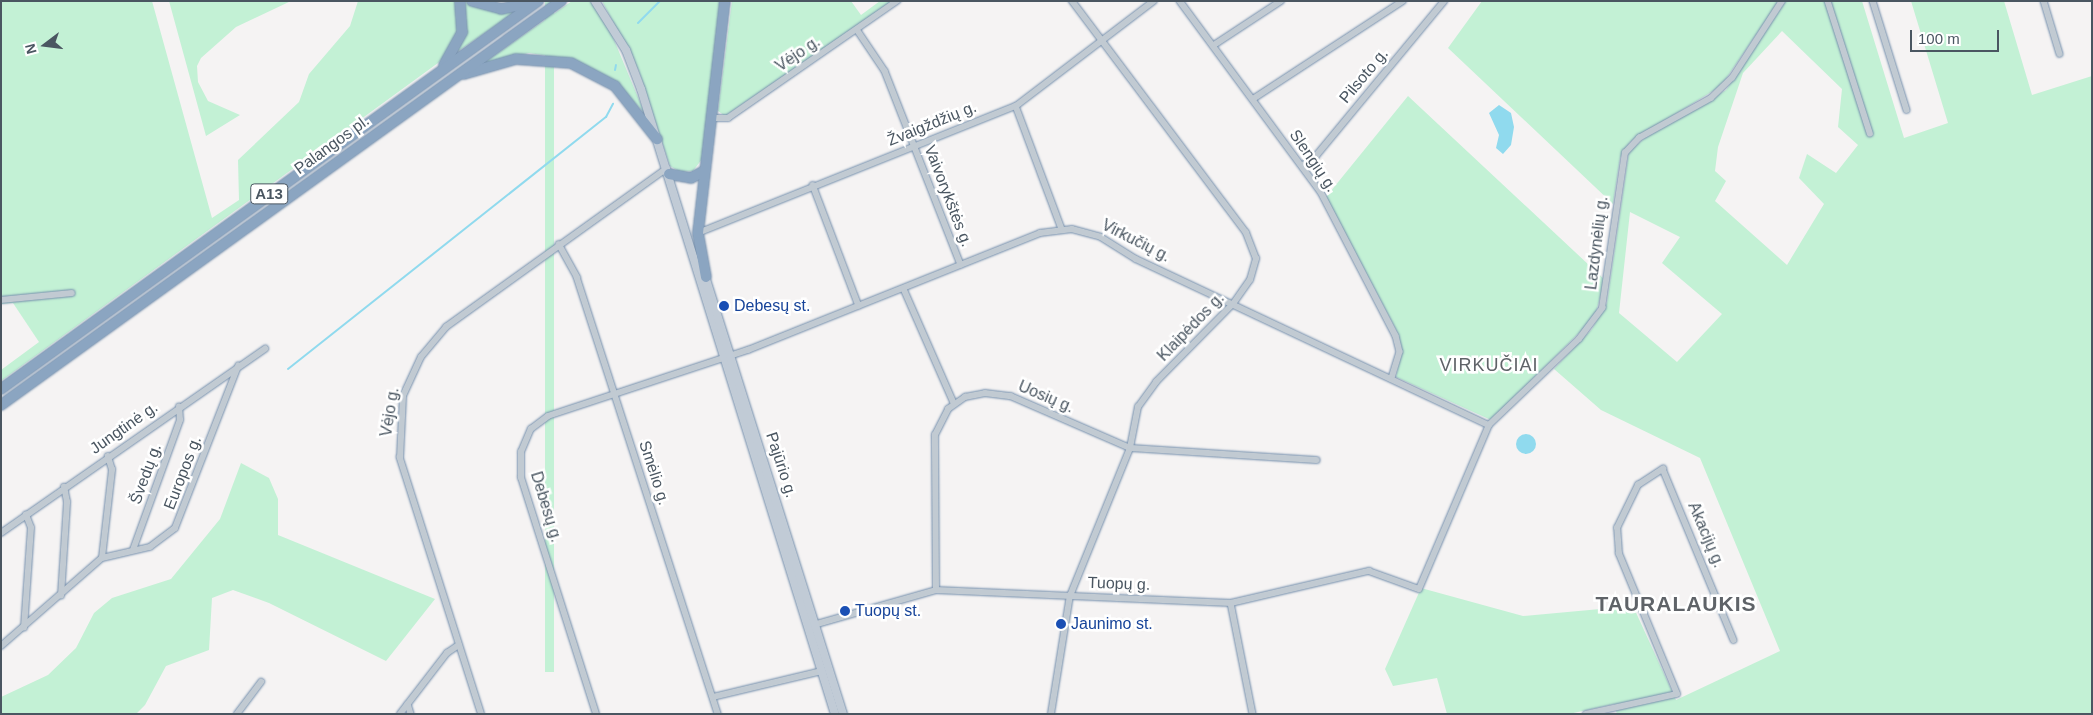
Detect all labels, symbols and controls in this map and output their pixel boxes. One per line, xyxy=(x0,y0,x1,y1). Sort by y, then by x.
north arrow xyxy=(20,20,70,70)
scale bar xyxy=(1913,20,2002,52)
text: 100 m xyxy=(1918,30,1960,47)
street label: Vėjo g. xyxy=(772,32,824,76)
text: N xyxy=(21,42,40,56)
street label: Pilsoto g. xyxy=(1335,45,1393,107)
street label: Žvaigždžių g. xyxy=(885,97,979,151)
street label: Palangos pl. xyxy=(291,111,373,179)
street label: Slengių g. xyxy=(1285,126,1341,196)
street label: Vaivorykštės g. xyxy=(920,142,976,250)
road number: A13 xyxy=(249,182,289,206)
street label: Lazdynėlių g. xyxy=(1582,195,1612,291)
street label: Virkučių g. xyxy=(1098,216,1174,266)
street label: Klaipėdos g. xyxy=(1154,289,1228,365)
place label: Debesų st. xyxy=(734,296,810,316)
marker: Debesų st. xyxy=(718,300,730,312)
district label: VIRKUČIAI xyxy=(1438,354,1540,376)
street label: Uosių g. xyxy=(1015,377,1077,417)
street label: Vėjo g. xyxy=(377,386,403,438)
street label: Jungtinė g. xyxy=(86,398,162,458)
street label: Pajūrio g. xyxy=(761,430,801,500)
street label: Europos g. xyxy=(160,433,206,513)
street label: Smėlio g. xyxy=(635,438,673,508)
street label: Švedų g. xyxy=(126,441,166,507)
street label: Debesų g. xyxy=(526,469,566,545)
street label: Akacijų g. xyxy=(1684,499,1728,571)
street label: Tuopų g. xyxy=(1087,573,1151,595)
district label: TAURALAUKIS xyxy=(1594,591,1758,617)
place label: Tuopų st. xyxy=(855,601,921,621)
marker: Tuopų st. xyxy=(839,605,851,617)
place label: Jaunimo st. xyxy=(1071,614,1153,634)
marker: Jaunimo st. xyxy=(1055,618,1067,630)

